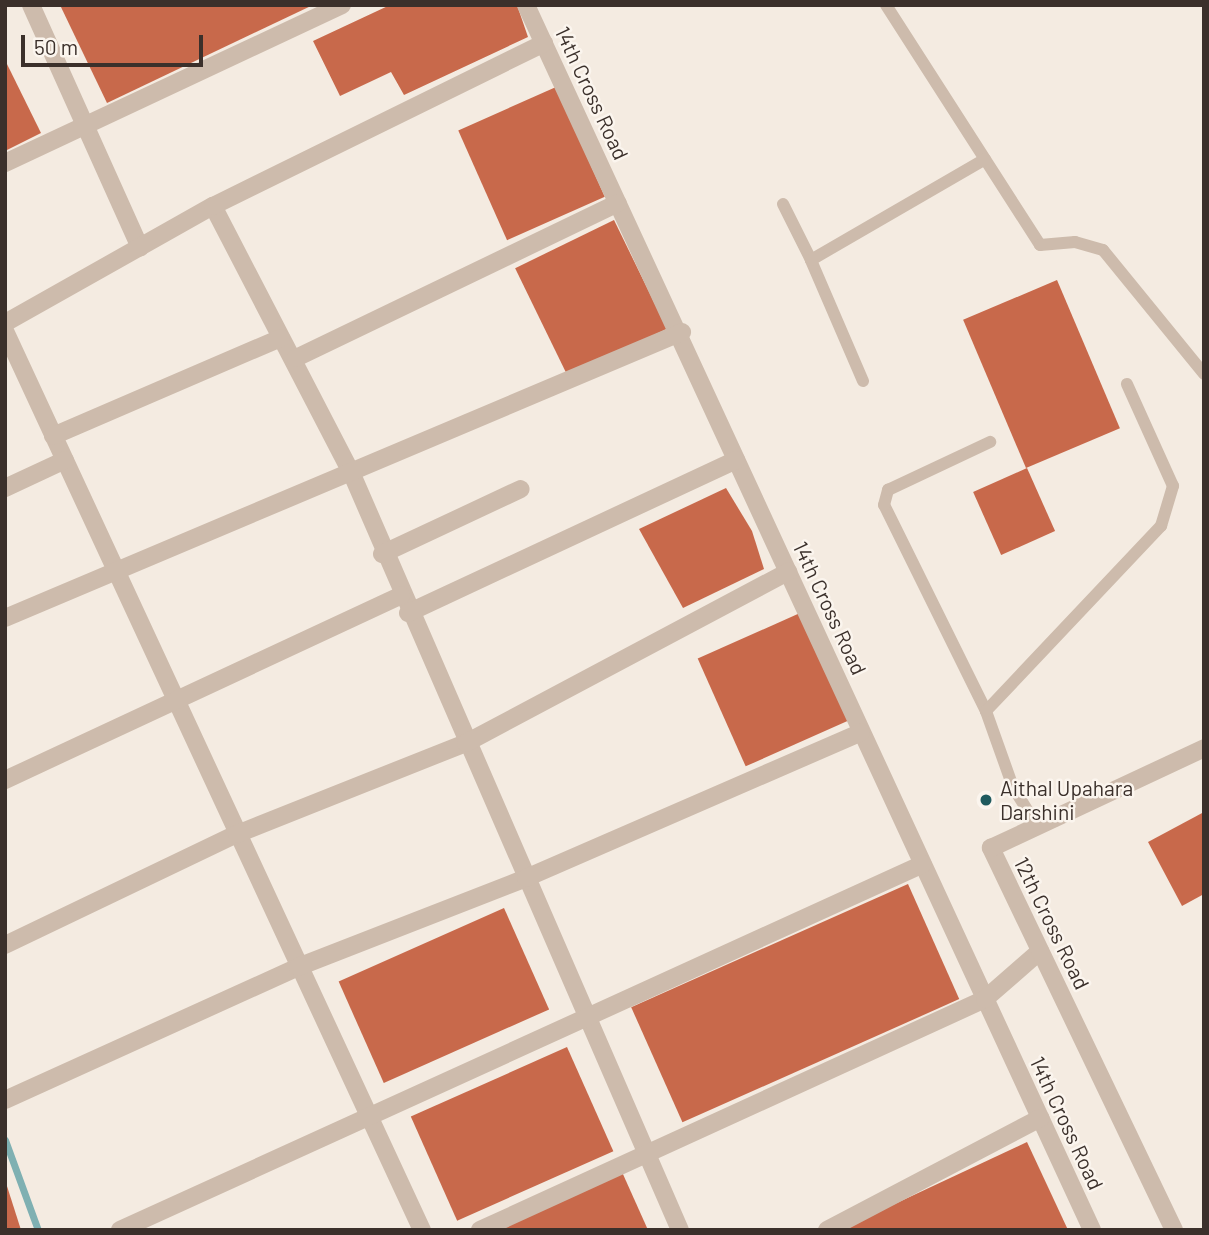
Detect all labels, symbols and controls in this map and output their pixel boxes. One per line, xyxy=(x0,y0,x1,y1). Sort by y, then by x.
scale bar xyxy=(24,21,206,65)
street label: 14th Cross Road xyxy=(550,22,634,164)
text: 50 m xyxy=(34,34,78,59)
street label: 14th Cross Road xyxy=(788,537,872,679)
place label: Aithal Upahara Darshini xyxy=(1000,775,1133,825)
marker: Aithal Upahara Darshini xyxy=(978,792,994,808)
street label: 12th Cross Road xyxy=(1009,853,1095,993)
street label: 14th Cross Road xyxy=(1025,1052,1109,1194)

